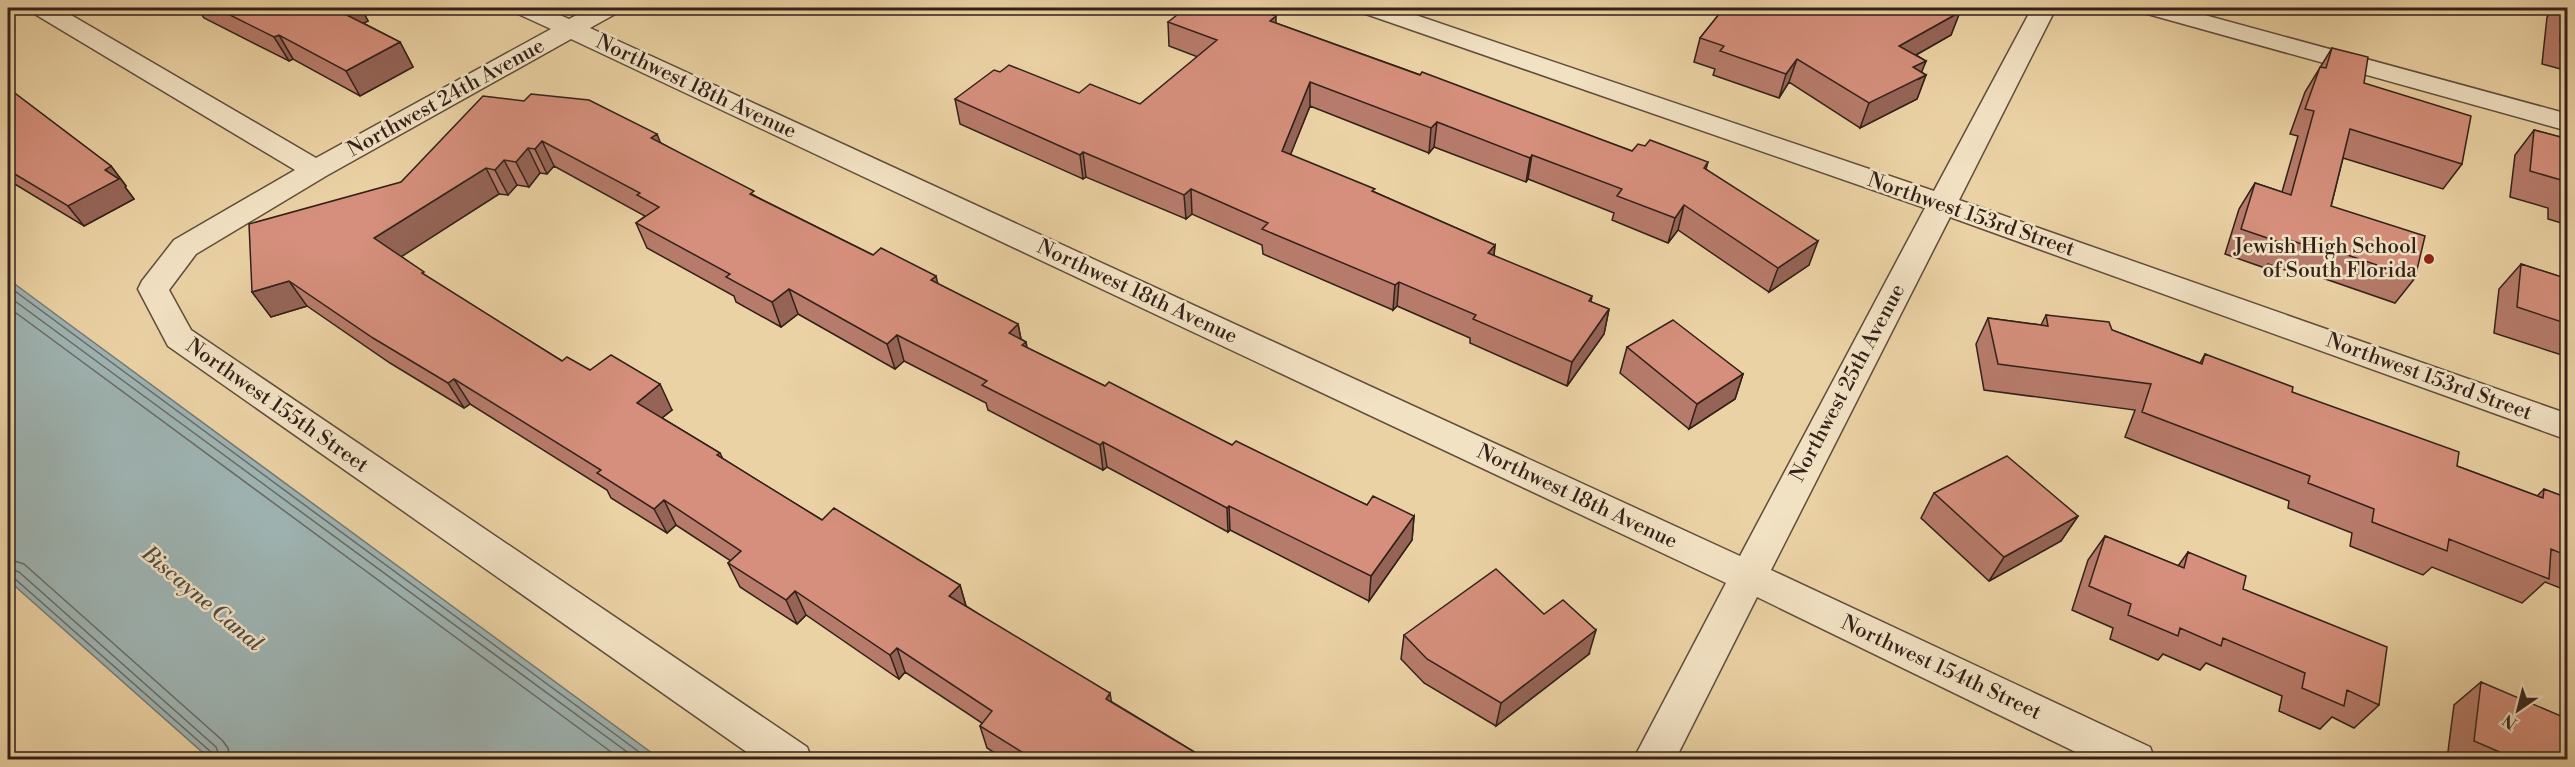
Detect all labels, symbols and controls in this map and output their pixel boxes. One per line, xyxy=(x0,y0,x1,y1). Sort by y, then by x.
street label: Northwest 18th Avenue xyxy=(592,29,800,145)
street label: Northwest 24th Avenue xyxy=(343,33,549,163)
street label: Northwest 153rd Street xyxy=(1864,167,2079,263)
street label: Northwest 18th Avenue xyxy=(1033,234,1241,350)
place label: Jewish High School of South Florida xyxy=(2233,234,2417,284)
marker: Jewish High School of South Florida xyxy=(2422,252,2436,266)
street label: Northwest 25th Avenue xyxy=(1785,280,1911,486)
street label: Northwest 153rd Street xyxy=(2322,328,2536,427)
street label: Northwest 155th Street xyxy=(181,333,374,479)
street label: Northwest 18th Avenue xyxy=(1473,439,1681,555)
water label: Biscayne Canal xyxy=(135,540,268,658)
street label: Northwest 154th Street xyxy=(1837,610,2046,726)
north arrow xyxy=(2488,680,2548,740)
text: N xyxy=(2499,709,2521,733)

